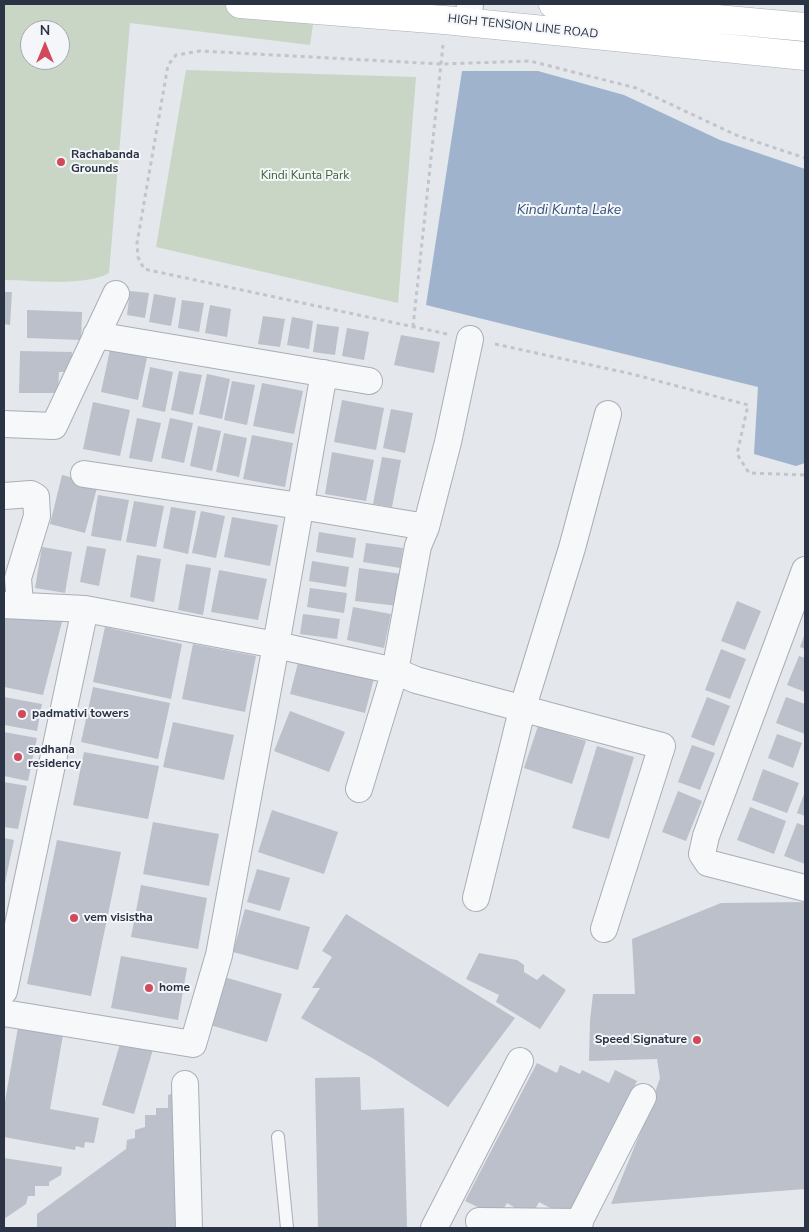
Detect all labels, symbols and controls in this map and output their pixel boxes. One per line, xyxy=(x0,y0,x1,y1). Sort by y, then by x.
street label: HIGH TENSION LINE ROAD xyxy=(447,12,599,42)
north arrow xyxy=(20,20,70,70)
text: N xyxy=(40,21,50,40)
place label: Rachabanda Grounds xyxy=(71,148,140,176)
marker: Rachabanda Grounds xyxy=(55,156,67,168)
park label: Kindi Kunta Park xyxy=(261,169,349,183)
water label: Kindi Kunta Lake xyxy=(517,203,621,219)
place label: padmativi towers xyxy=(32,707,129,721)
marker: padmativi towers xyxy=(16,708,28,720)
place label: sadhana residency xyxy=(28,743,81,771)
marker: sadhana residency xyxy=(12,751,24,763)
place label: vem visistha xyxy=(84,911,153,925)
marker: vem visistha xyxy=(68,912,80,924)
place label: home xyxy=(159,981,190,995)
marker: home xyxy=(143,982,155,994)
place label: Speed Signature xyxy=(595,1033,687,1047)
marker: Speed Signature xyxy=(691,1034,703,1046)

